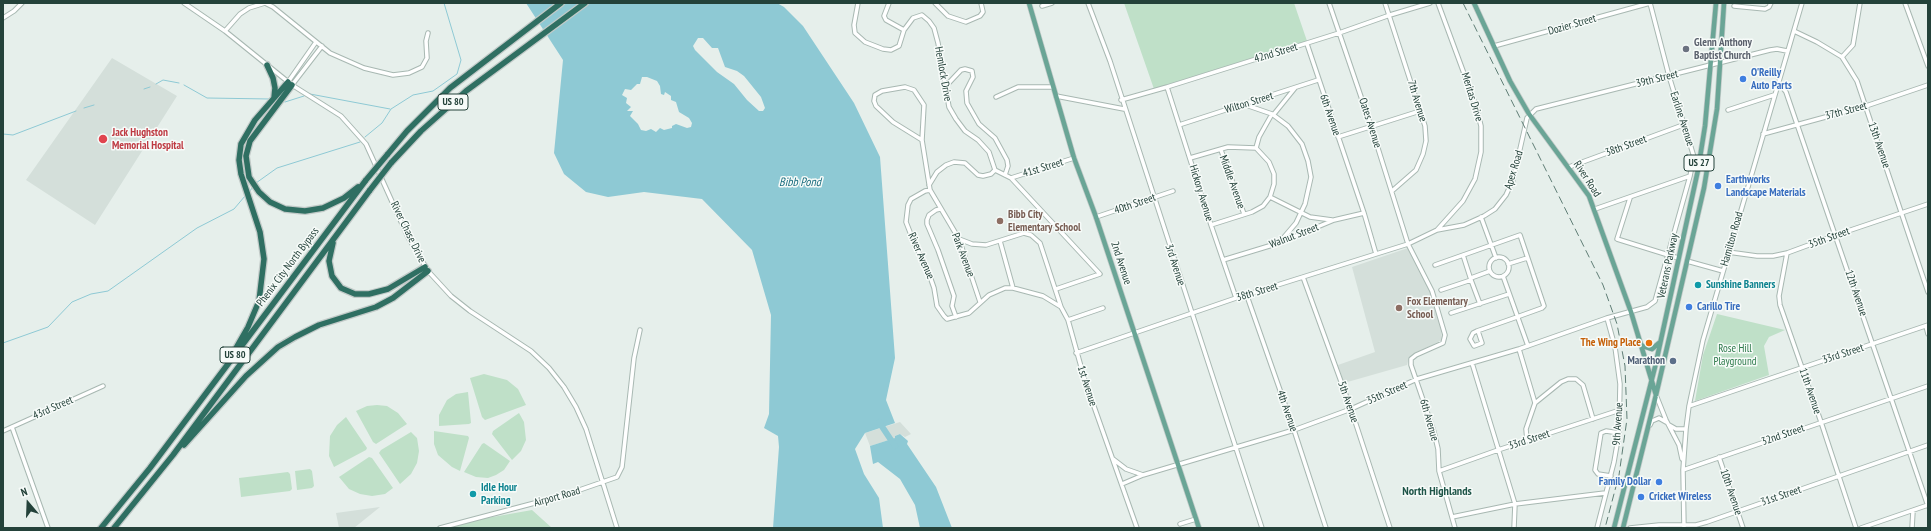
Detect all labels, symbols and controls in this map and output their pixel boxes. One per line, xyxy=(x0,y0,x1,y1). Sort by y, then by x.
street label: Dozier Street xyxy=(1546,12,1598,38)
place label: Glenn Anthony Baptist Church xyxy=(1694,36,1752,62)
street label: 42nd Street xyxy=(1253,40,1299,66)
marker: Glenn Anthony Baptist Church xyxy=(1681,44,1691,54)
street label: Hemlock Drive xyxy=(932,46,954,102)
place label: O'Reilly Auto Parts xyxy=(1751,66,1792,92)
street label: 39th Street xyxy=(1635,67,1679,91)
street label: Meritas Drive xyxy=(1458,71,1486,123)
marker: O'Reilly Auto Parts xyxy=(1738,74,1748,84)
street label: 7th Avenue xyxy=(1404,79,1430,123)
street label: Wilton Street xyxy=(1223,89,1275,117)
street label: Earline Avenue xyxy=(1667,90,1697,148)
street label: 6th Avenue xyxy=(1317,93,1343,137)
road number: US 80 xyxy=(438,94,468,110)
street label: Oates Avenue xyxy=(1356,96,1384,150)
street label: 37th Street xyxy=(1824,99,1868,123)
street label: 13th Avenue xyxy=(1865,120,1893,170)
place label: Jack Hughston Memorial Hospital xyxy=(112,126,184,152)
street label: 38th Street xyxy=(1604,132,1648,160)
marker: Jack Hughston Memorial Hospital xyxy=(97,133,109,145)
street label: Apex Road xyxy=(1502,149,1526,191)
street label: Middle Avenue xyxy=(1216,153,1248,211)
road number: US 27 xyxy=(1684,155,1714,171)
street label: 41st Street xyxy=(1021,156,1065,180)
street label: River Road xyxy=(1570,158,1604,200)
street label: Hickory Avenue xyxy=(1186,163,1216,223)
place label: Earthworks Landscape Materials xyxy=(1726,173,1806,199)
water label: Bibb Pond xyxy=(779,176,821,190)
marker: Earthworks Landscape Materials xyxy=(1713,181,1723,191)
street label: 40th Street xyxy=(1113,191,1157,217)
street label: River Chase Drive xyxy=(387,199,429,265)
place label: Bibb City Elementary School xyxy=(1008,208,1081,234)
street label: Hamilton Road xyxy=(1718,210,1746,268)
marker: Bibb City Elementary School xyxy=(995,216,1005,226)
street label: Walnut Street xyxy=(1267,221,1321,251)
street label: 35th Street xyxy=(1807,224,1851,252)
street label: Phenix City North Bypass xyxy=(254,225,322,309)
street label: River Avenue xyxy=(905,231,937,281)
street label: Park Avenue xyxy=(949,231,977,279)
street label: Veterans Parkway xyxy=(1655,232,1681,300)
street label: 2nd Avenue xyxy=(1108,240,1134,286)
street label: 3rd Avenue xyxy=(1162,243,1188,287)
street label: 12th Avenue xyxy=(1842,268,1870,318)
place label: Sunshine Banners xyxy=(1706,278,1775,292)
street label: 38th Street xyxy=(1235,279,1279,305)
marker: Sunshine Banners xyxy=(1693,280,1703,290)
place label: Fox Elementary School xyxy=(1407,295,1468,321)
place label: Carillo Tire xyxy=(1697,300,1740,314)
marker: Carillo Tire xyxy=(1684,302,1694,312)
marker: Fox Elementary School xyxy=(1394,303,1404,313)
place label: The Wing Place xyxy=(1581,336,1641,350)
marker: The Wing Place xyxy=(1644,338,1654,348)
street label: 33rd Street xyxy=(1821,341,1865,367)
park label: Rose Hill Playground xyxy=(1714,342,1756,368)
road number: US 80 xyxy=(220,347,250,363)
place label: Marathon xyxy=(1627,354,1665,368)
marker: Marathon xyxy=(1668,356,1678,366)
street label: 1st Avenue xyxy=(1074,364,1100,408)
street label: 11th Avenue xyxy=(1796,366,1824,416)
street label: 35th Street xyxy=(1365,378,1409,408)
street label: 5th Avenue xyxy=(1335,380,1361,424)
street label: 4th Avenue xyxy=(1274,389,1300,433)
street label: 43rd Street xyxy=(31,393,75,423)
street label: 6th Avenue xyxy=(1417,398,1441,442)
street label: 9th Avenue xyxy=(1610,402,1626,446)
street label: 32nd Street xyxy=(1760,422,1806,448)
street label: 33rd Street xyxy=(1507,427,1551,453)
street label: 10th Avenue xyxy=(1717,467,1745,517)
place label: Family Dollar xyxy=(1599,475,1651,489)
marker: Family Dollar xyxy=(1654,477,1664,487)
place label: Idle Hour Parking xyxy=(481,481,517,507)
north arrow xyxy=(8,483,48,523)
street label: 31st Street xyxy=(1759,483,1803,509)
text: N xyxy=(19,484,29,499)
street label: Airport Road xyxy=(532,484,582,510)
district label: North Highlands xyxy=(1402,485,1472,499)
marker: Idle Hour Parking xyxy=(468,489,478,499)
place label: Cricket Wireless xyxy=(1649,490,1711,504)
marker: Cricket Wireless xyxy=(1636,492,1646,502)

